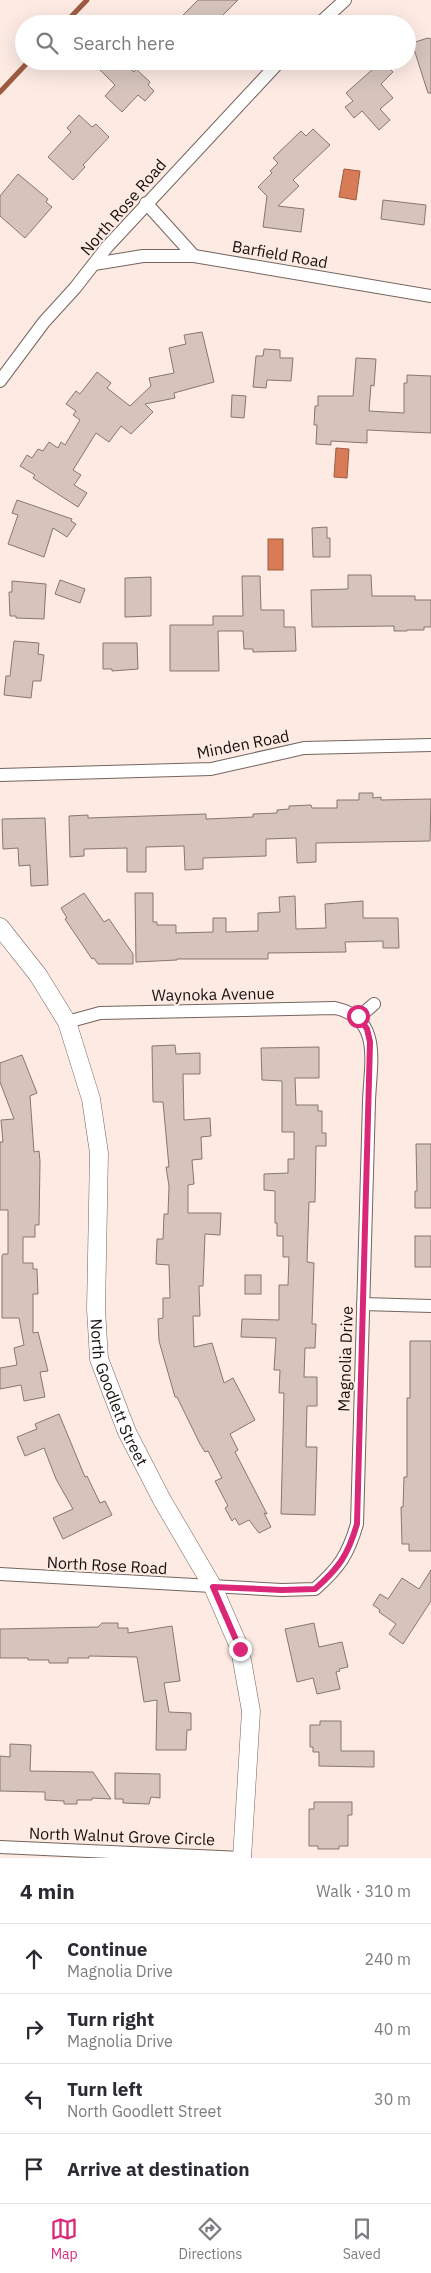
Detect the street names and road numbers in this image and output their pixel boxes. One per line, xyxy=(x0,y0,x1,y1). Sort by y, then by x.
street label: North Rose Road xyxy=(76,155,170,259)
street label: Barfield Road xyxy=(231,236,329,272)
street label: Minden Road xyxy=(195,725,291,763)
street label: Waynoka Avenue xyxy=(151,983,275,1005)
street label: Magnolia Drive xyxy=(333,1306,357,1412)
street label: North Goodlett Street xyxy=(87,1318,153,1469)
street label: North Rose Road xyxy=(46,1552,168,1578)
street label: North Walnut Grove Circle xyxy=(29,1823,216,1849)

